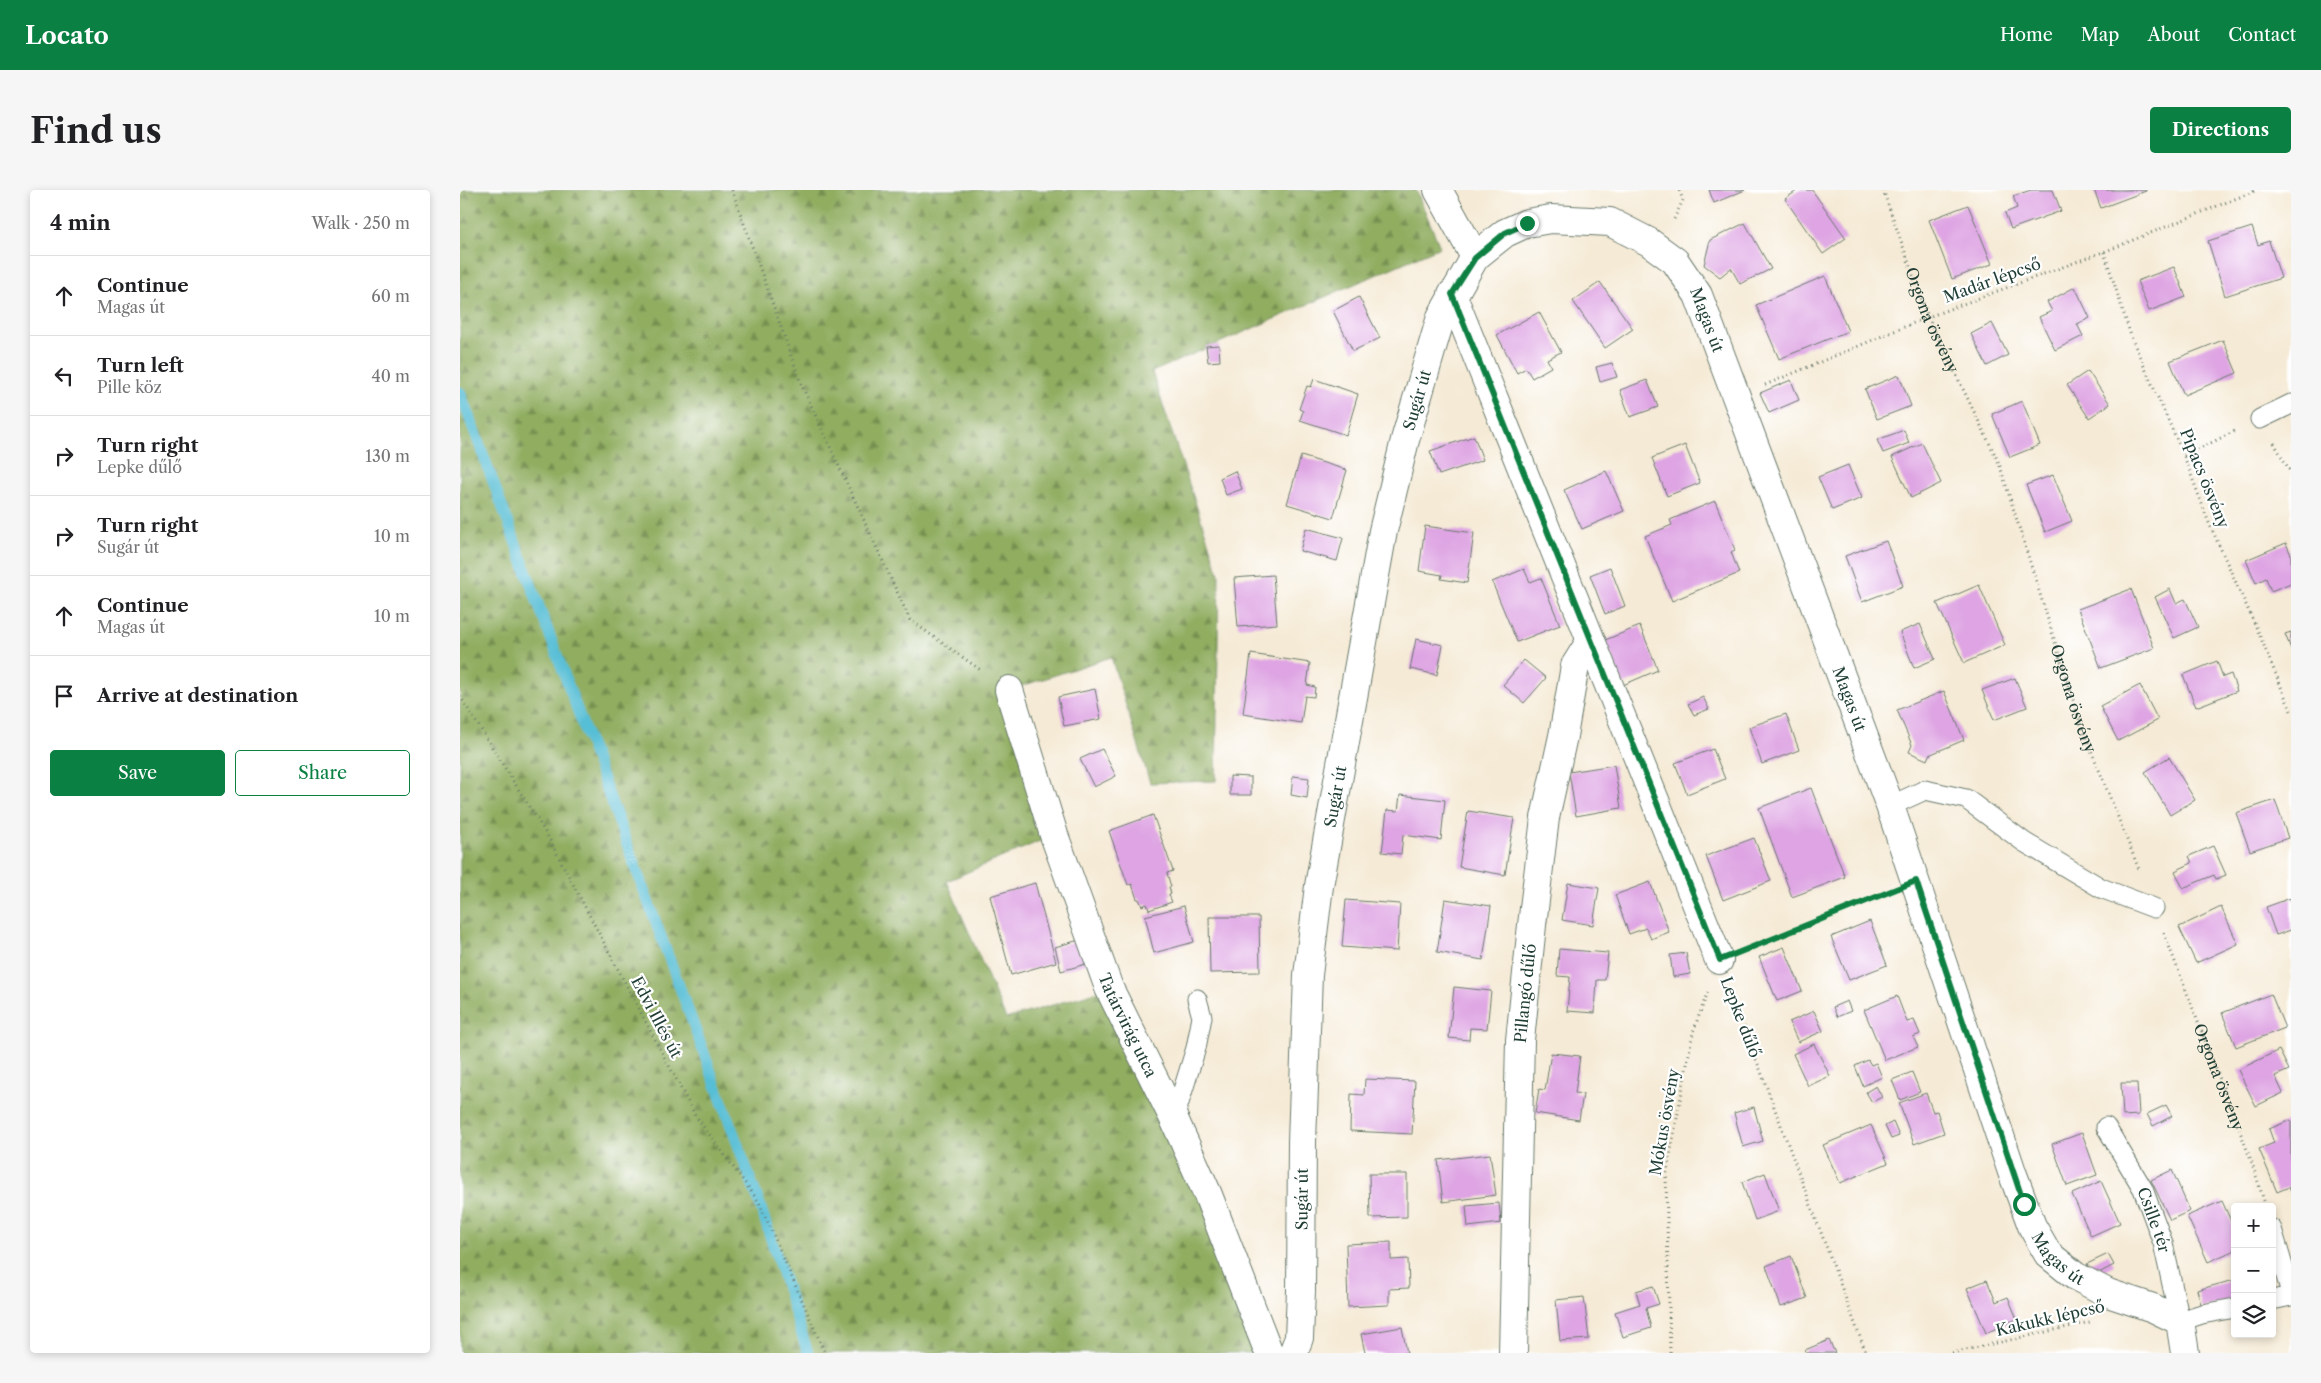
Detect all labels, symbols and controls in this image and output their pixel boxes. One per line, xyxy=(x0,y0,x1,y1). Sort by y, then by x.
text: Locato xyxy=(25,21,109,50)
text: Home xyxy=(2000,24,2053,46)
text: Map xyxy=(2081,24,2119,46)
text: About xyxy=(2147,24,2200,46)
text: Contact xyxy=(2228,24,2296,46)
button: Directions xyxy=(2150,107,2291,153)
text: Find us xyxy=(30,109,162,152)
text: 4 min xyxy=(50,210,111,235)
route end xyxy=(1516,212,1539,235)
text: Walk · 250 m xyxy=(312,213,410,233)
street label: Madár lépcső xyxy=(1941,253,2044,307)
street label: Orgona ösvény xyxy=(1901,264,1964,377)
text: Continue xyxy=(97,274,189,297)
icon: ahead xyxy=(50,282,78,310)
street label: Magas út xyxy=(1686,285,1729,355)
text: 60 m xyxy=(371,286,410,306)
text: Magas út xyxy=(97,297,165,317)
text: Turn left xyxy=(97,354,184,377)
icon: left xyxy=(50,362,78,390)
text: 40 m xyxy=(371,366,410,386)
street label: Sugár út xyxy=(1398,367,1435,433)
text: Pille köz xyxy=(97,377,162,397)
street label: Pipacs ösvény xyxy=(2176,425,2234,532)
text: Turn right xyxy=(97,434,198,457)
icon: right xyxy=(50,442,78,470)
text: 130 m xyxy=(365,446,410,466)
text: Lepke dűlő xyxy=(97,457,182,477)
text: Turn right xyxy=(97,514,198,537)
icon: right xyxy=(50,522,78,550)
text: 10 m xyxy=(374,526,410,546)
text: Sugár út xyxy=(97,537,159,557)
text: Continue xyxy=(97,594,189,617)
icon: ahead xyxy=(50,602,78,630)
text: 10 m xyxy=(374,606,410,626)
text: Magas út xyxy=(97,617,165,637)
street label: Orgona ösvény xyxy=(2046,642,2101,757)
street label: Magas út xyxy=(1828,664,1871,734)
icon: arrive xyxy=(50,682,78,710)
text: Arrive at destination xyxy=(97,684,298,707)
button: Save xyxy=(50,750,225,796)
button: Share xyxy=(235,750,410,796)
street label: Sugár út xyxy=(1320,764,1351,829)
street label: Pillangó dűlő xyxy=(1510,942,1540,1044)
street label: Tatárvirág utca xyxy=(1094,970,1162,1081)
street label: Edvi Illés út xyxy=(627,973,687,1061)
street label: Lepke dűlő xyxy=(1716,974,1766,1060)
street label: Orgona ösvény xyxy=(2189,1020,2249,1134)
street label: Mókus ösvény xyxy=(1645,1066,1683,1177)
street label: Sugár út xyxy=(1291,1168,1312,1230)
street label: Csille tér xyxy=(2133,1184,2175,1255)
route start xyxy=(2013,1193,2036,1216)
map controls xyxy=(2231,1203,2276,1338)
button: + xyxy=(2231,1203,2276,1248)
street label: Magas út xyxy=(2027,1228,2088,1289)
button: − xyxy=(2231,1248,2276,1293)
button: layers xyxy=(2231,1293,2276,1338)
street label: Kakukk lépcső xyxy=(1994,1296,2107,1340)

